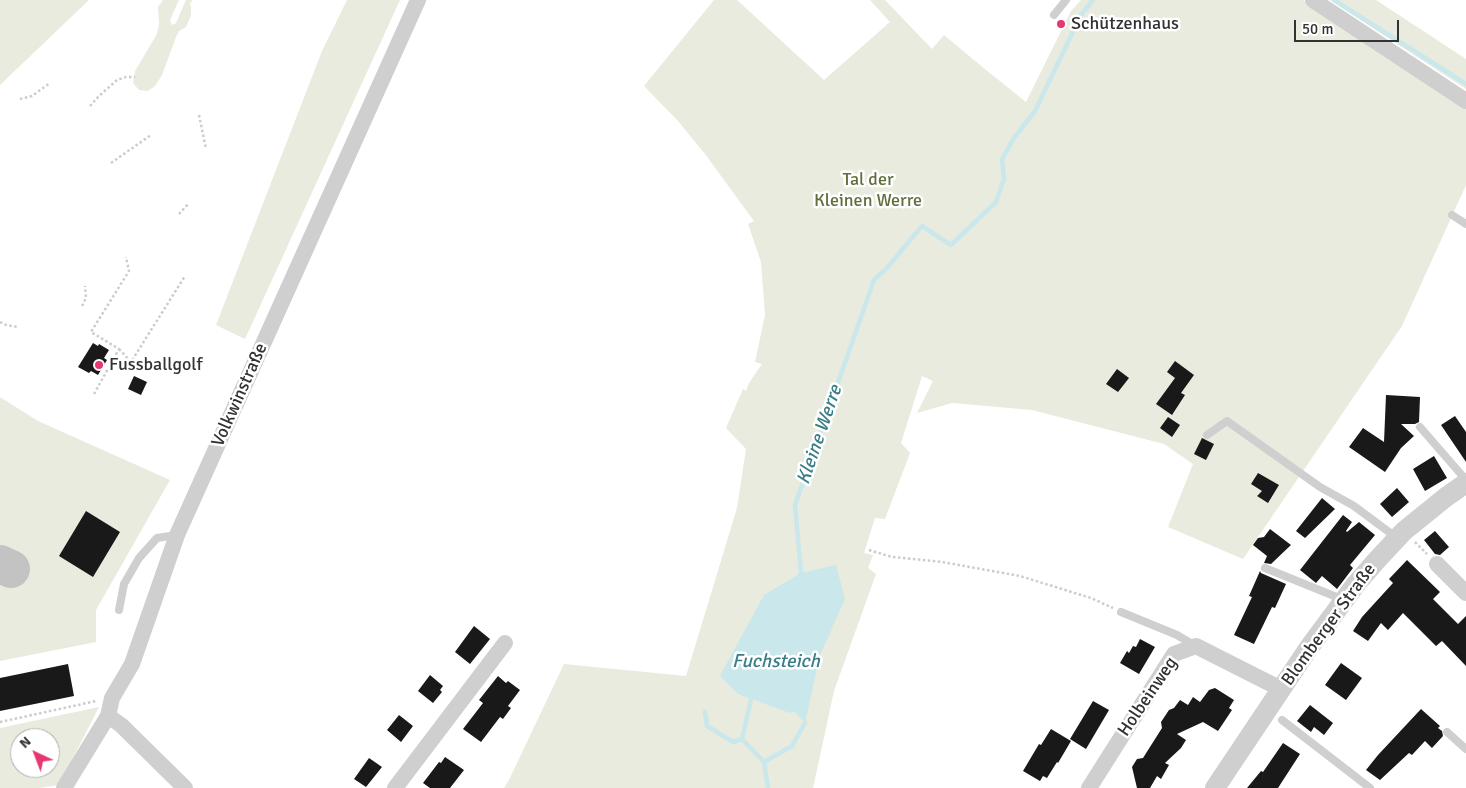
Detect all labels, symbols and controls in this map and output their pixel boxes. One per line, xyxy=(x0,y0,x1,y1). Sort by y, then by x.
scale bar xyxy=(1296,10,1401,42)
place label: Schützenhaus xyxy=(1071,13,1179,35)
marker: Schützenhaus xyxy=(1055,18,1067,30)
text: 50 m xyxy=(1302,20,1333,38)
park label: Tal der Kleinen Werre xyxy=(814,169,922,212)
street label: Volkwinstraße xyxy=(208,340,272,450)
place label: Fussballgolf xyxy=(109,354,202,376)
marker: Fussballgolf xyxy=(93,359,105,371)
water label: Kleine Werre xyxy=(792,382,848,488)
street label: Blomberger Straße xyxy=(1277,560,1381,690)
water label: Fuchsteich xyxy=(732,651,820,673)
street label: Holbeinweg xyxy=(1114,653,1182,741)
north arrow xyxy=(10,728,60,778)
text: N xyxy=(16,733,34,752)

